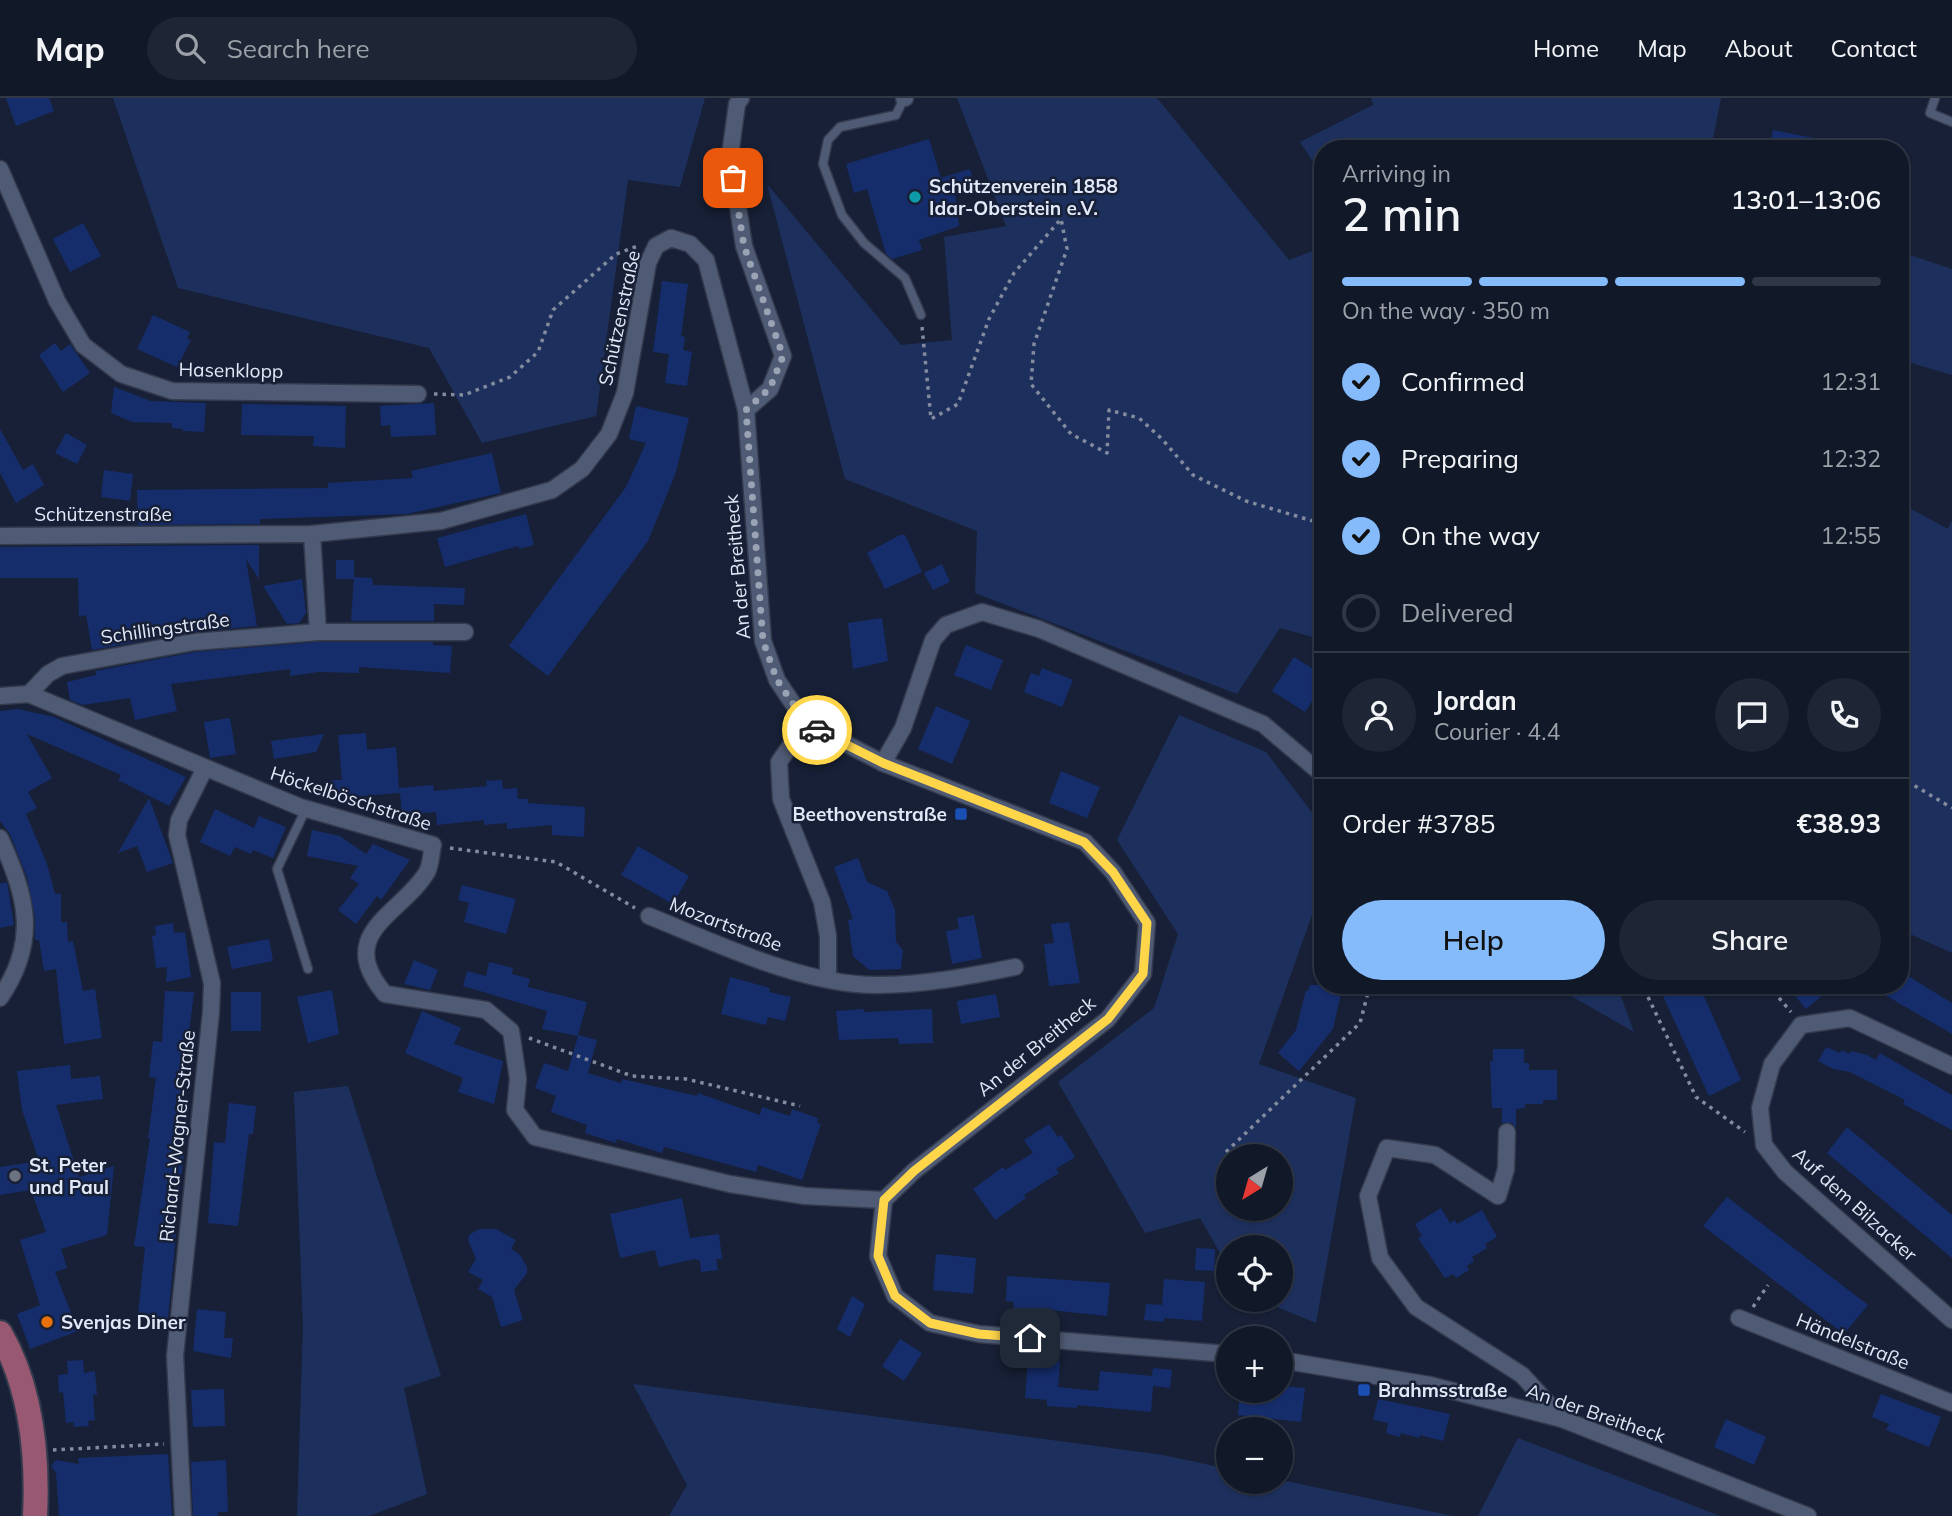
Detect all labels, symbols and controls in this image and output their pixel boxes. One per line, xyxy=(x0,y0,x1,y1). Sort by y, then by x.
search box xyxy=(147,17,637,80)
text: Map xyxy=(35,28,105,69)
icon: search xyxy=(171,29,209,67)
text: Search here xyxy=(227,32,370,65)
text: Home xyxy=(1533,33,1599,63)
text: Map xyxy=(1637,33,1687,63)
text: About xyxy=(1725,33,1793,63)
text: Contact xyxy=(1831,33,1917,63)
pin xyxy=(703,148,763,208)
icon: bag xyxy=(714,159,752,197)
text: Arriving in xyxy=(1342,159,1451,188)
place label: Schützenverein 1858 Idar-Oberstein e.V. xyxy=(929,174,1118,220)
text: 13:01–13:06 xyxy=(1731,183,1881,216)
text: 2 min xyxy=(1342,185,1461,243)
marker: Schützenverein 1858 Idar-Oberstein e.V. xyxy=(907,189,923,205)
street label: Schützenstraße xyxy=(593,248,645,388)
text: On the way · 350 m xyxy=(1342,296,1550,325)
street label: Hasenklopp xyxy=(178,357,284,383)
icon: check xyxy=(1342,363,1380,401)
text: Confirmed xyxy=(1401,365,1525,398)
text: 12:31 xyxy=(1821,367,1881,396)
icon: check xyxy=(1342,440,1380,478)
text: Preparing xyxy=(1401,442,1519,475)
text: 12:32 xyxy=(1821,444,1881,473)
street label: An der Breitheck xyxy=(719,493,755,641)
street label: Schützenstraße xyxy=(34,502,172,526)
icon: check xyxy=(1342,517,1380,555)
text: On the way xyxy=(1401,519,1540,552)
text: 12:55 xyxy=(1821,521,1881,550)
text: Delivered xyxy=(1401,596,1514,629)
street label: Schillingstraße xyxy=(99,607,231,649)
button: person xyxy=(1342,678,1416,752)
button: chat xyxy=(1715,678,1789,752)
button: phone xyxy=(1807,678,1881,752)
text: Jordan xyxy=(1434,684,1517,717)
courier xyxy=(782,695,852,765)
icon: car xyxy=(798,711,836,749)
text: Courier · 4.4 xyxy=(1434,717,1560,746)
street label: Höckelböschstraße xyxy=(267,761,435,835)
place label: Beethovenstraße xyxy=(792,802,947,826)
marker: Beethovenstraße xyxy=(953,806,969,822)
text: Order #3785 xyxy=(1342,807,1495,840)
text: €38.93 xyxy=(1797,807,1881,840)
street label: Mozartstraße xyxy=(666,892,786,956)
button: Help xyxy=(1342,900,1605,980)
button: Share xyxy=(1619,900,1881,980)
street label: An der Breitheck xyxy=(972,991,1100,1101)
street label: Richard-Wagner-Straße xyxy=(154,1029,200,1243)
street label: Auf dem Bilzacker xyxy=(1788,1142,1922,1266)
north arrow xyxy=(1216,1144,1293,1222)
map controls xyxy=(1216,1144,1293,1494)
place label: St. Peter und Paul xyxy=(29,1153,109,1199)
marker: St. Peter und Paul xyxy=(7,1168,23,1184)
button: locate xyxy=(1216,1235,1293,1312)
street label: Händelstraße xyxy=(1793,1307,1913,1375)
pin xyxy=(1000,1308,1060,1368)
place label: Svenjas Diner xyxy=(61,1310,186,1334)
marker: Svenjas Diner xyxy=(39,1314,55,1330)
icon: home xyxy=(1011,1319,1049,1357)
button: + xyxy=(1216,1326,1293,1403)
place label: Brahmsstraße xyxy=(1378,1378,1507,1402)
street label: An der Breitheck xyxy=(1523,1378,1669,1448)
marker: Brahmsstraße xyxy=(1356,1382,1372,1398)
button: − xyxy=(1216,1417,1293,1494)

